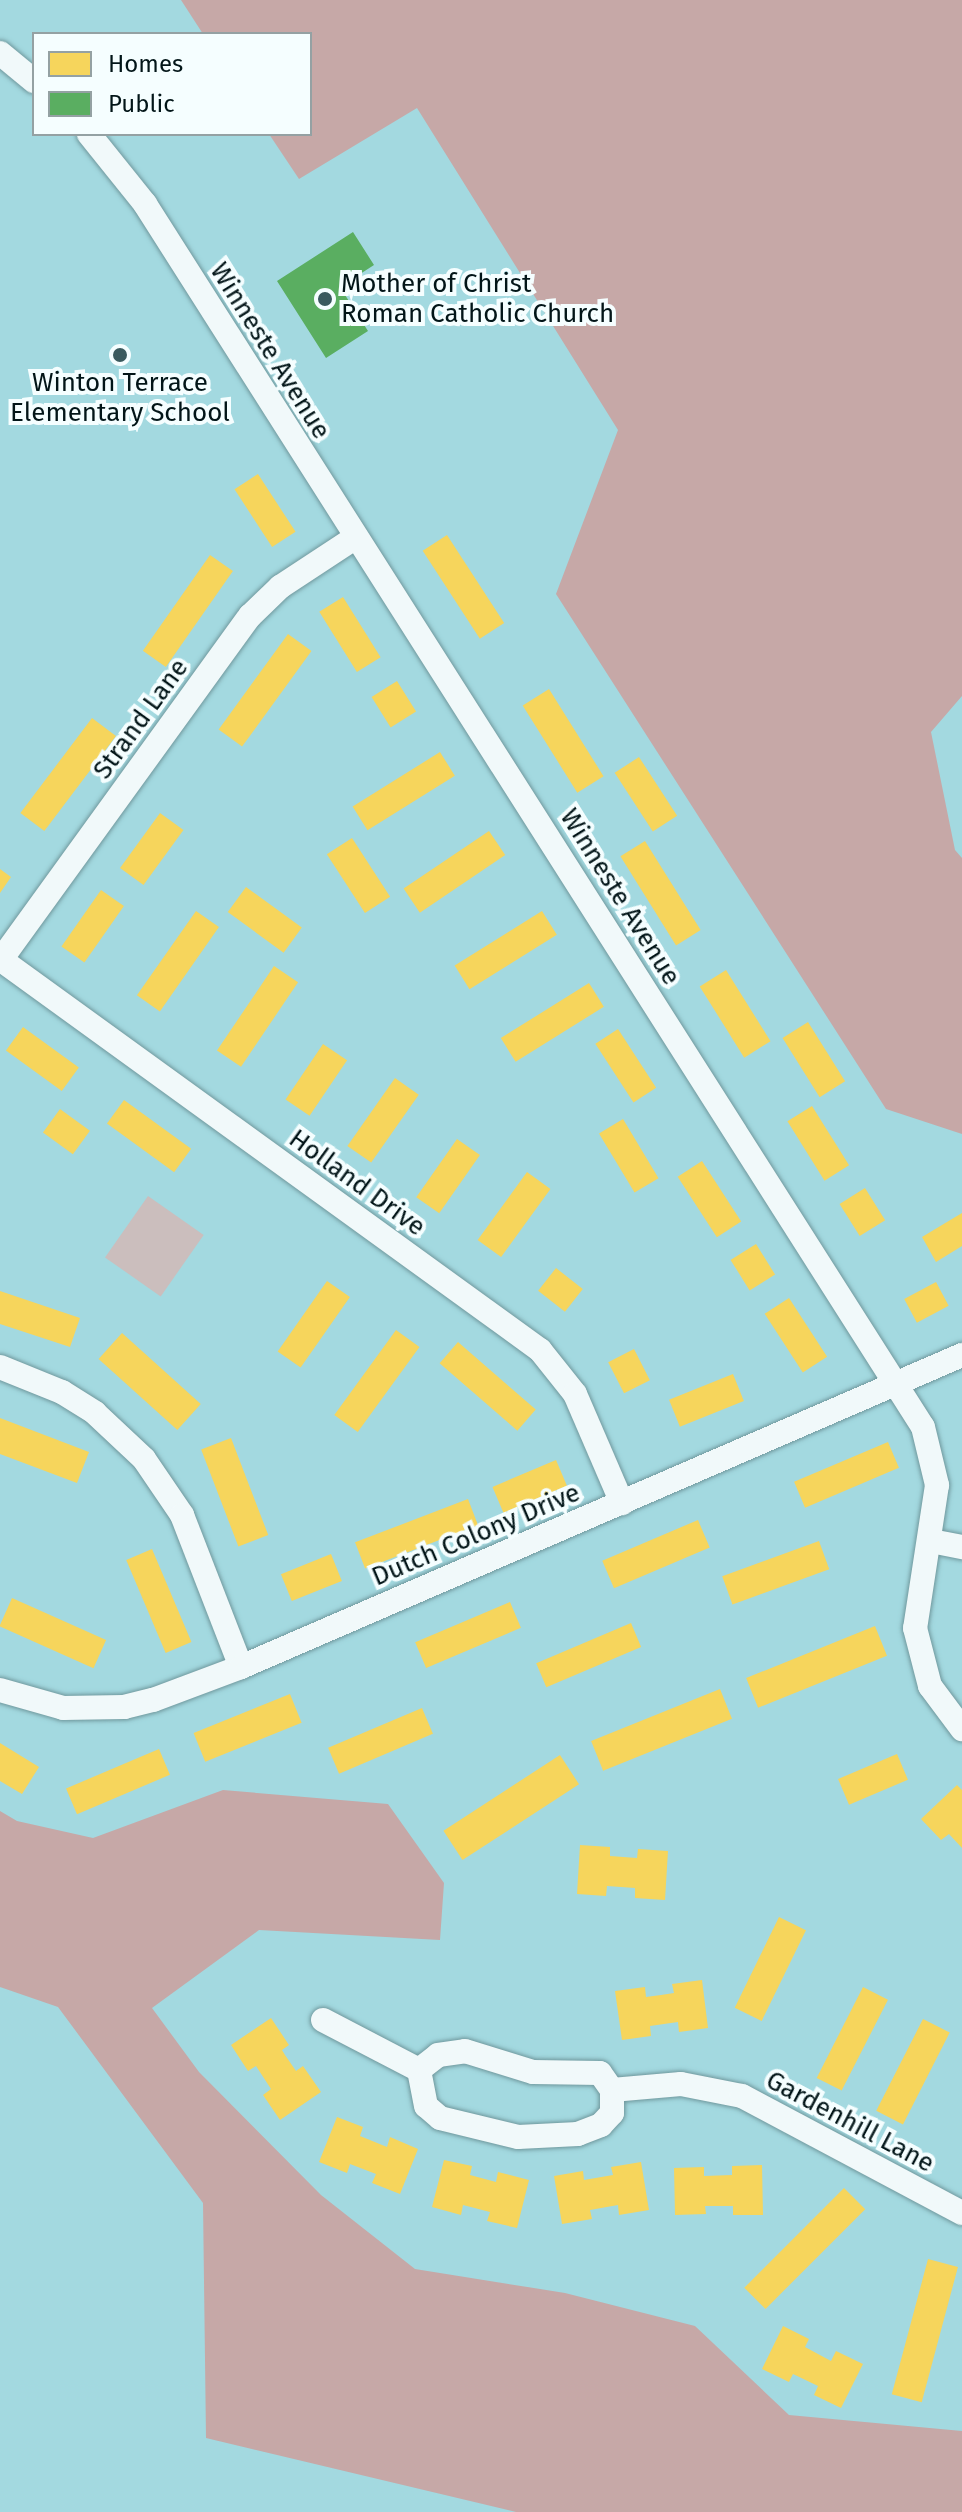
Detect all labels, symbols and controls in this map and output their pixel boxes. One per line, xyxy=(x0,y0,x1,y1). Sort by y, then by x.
legend xyxy=(32,32,312,136)
text: Homes xyxy=(108,50,183,78)
text: Public xyxy=(108,90,175,118)
street label: Winneste Avenue xyxy=(203,257,337,445)
place label: Mother of Christ Roman Catholic Church xyxy=(341,268,614,330)
marker: Mother of Christ Roman Catholic Church xyxy=(316,290,334,308)
marker: Winton Terrace Elementary School xyxy=(111,346,129,364)
place label: Winton Terrace Elementary School xyxy=(10,367,230,428)
street label: Strand Lane xyxy=(87,653,195,785)
street label: Winneste Avenue xyxy=(553,803,687,991)
street label: Holland Drive xyxy=(283,1123,431,1243)
street label: Dutch Colony Drive xyxy=(367,1477,585,1593)
street label: Gardenhill Lane xyxy=(761,2065,939,2179)

